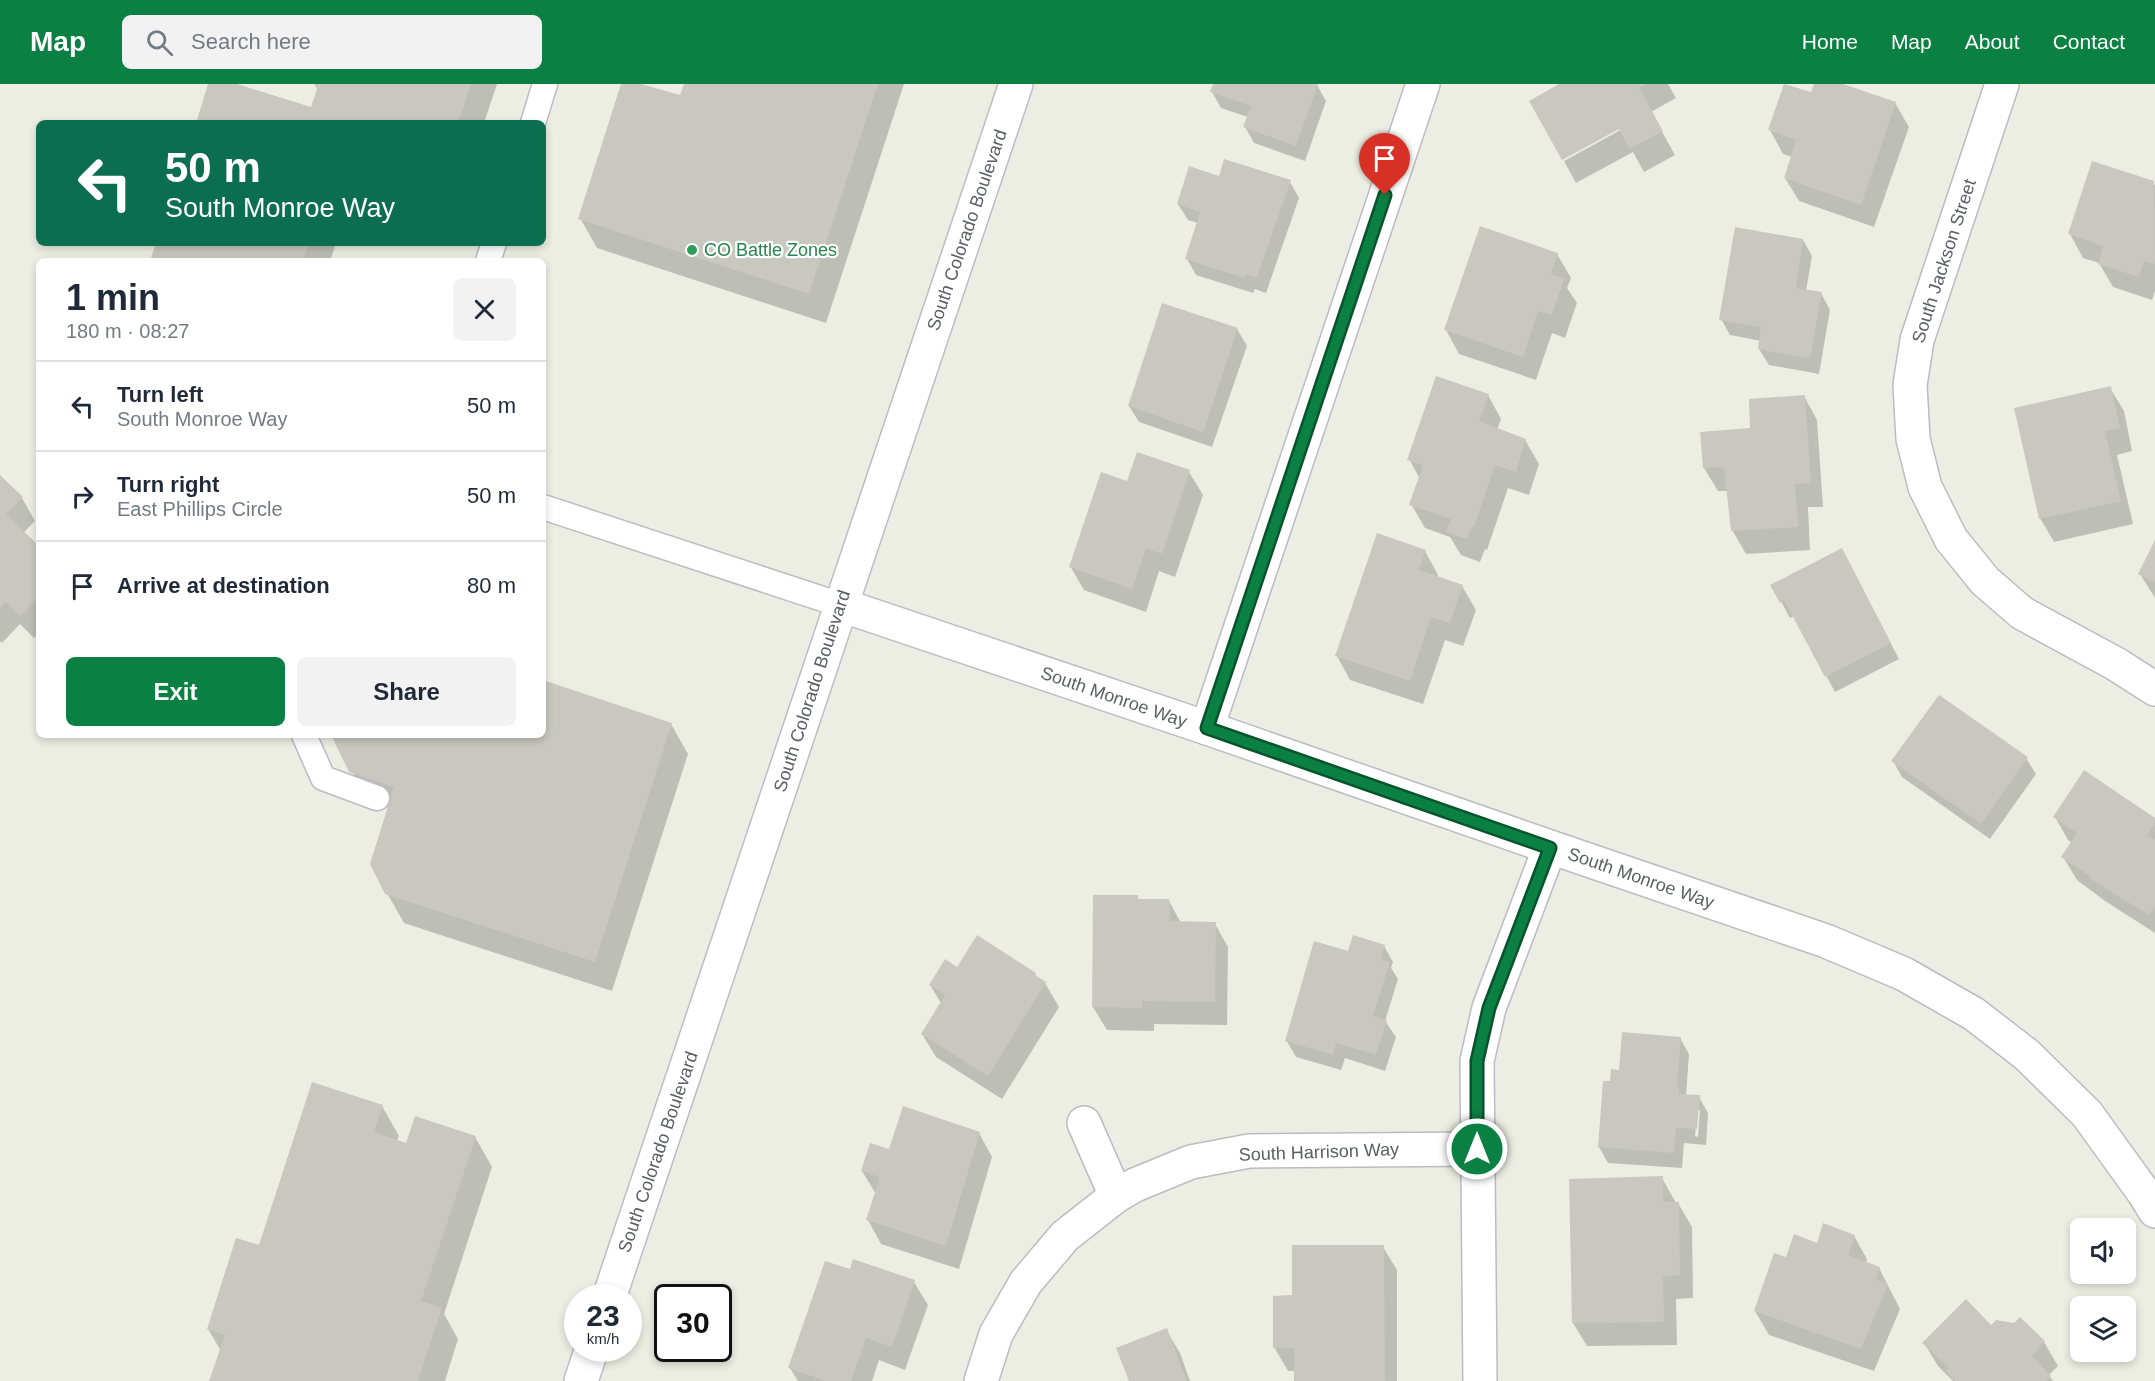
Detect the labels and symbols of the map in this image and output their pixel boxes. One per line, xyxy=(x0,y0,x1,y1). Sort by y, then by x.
street label: South Colorado Boulevard xyxy=(923,127,1011,333)
pin xyxy=(1359,133,1410,195)
street label: South Jackson Street xyxy=(1908,177,1980,345)
place label: CO Battle Zones xyxy=(704,240,837,260)
marker: CO Battle Zones xyxy=(685,243,699,257)
street label: South Colorado Boulevard xyxy=(770,588,854,794)
street label: South Monroe Way xyxy=(1038,663,1190,731)
street label: South Monroe Way xyxy=(1565,844,1717,912)
street label: South Colorado Boulevard xyxy=(614,1049,702,1255)
position arrow xyxy=(1445,1117,1509,1181)
street label: South Harrison Way xyxy=(1238,1139,1400,1165)
speed limit sign: 30 xyxy=(654,1284,732,1362)

